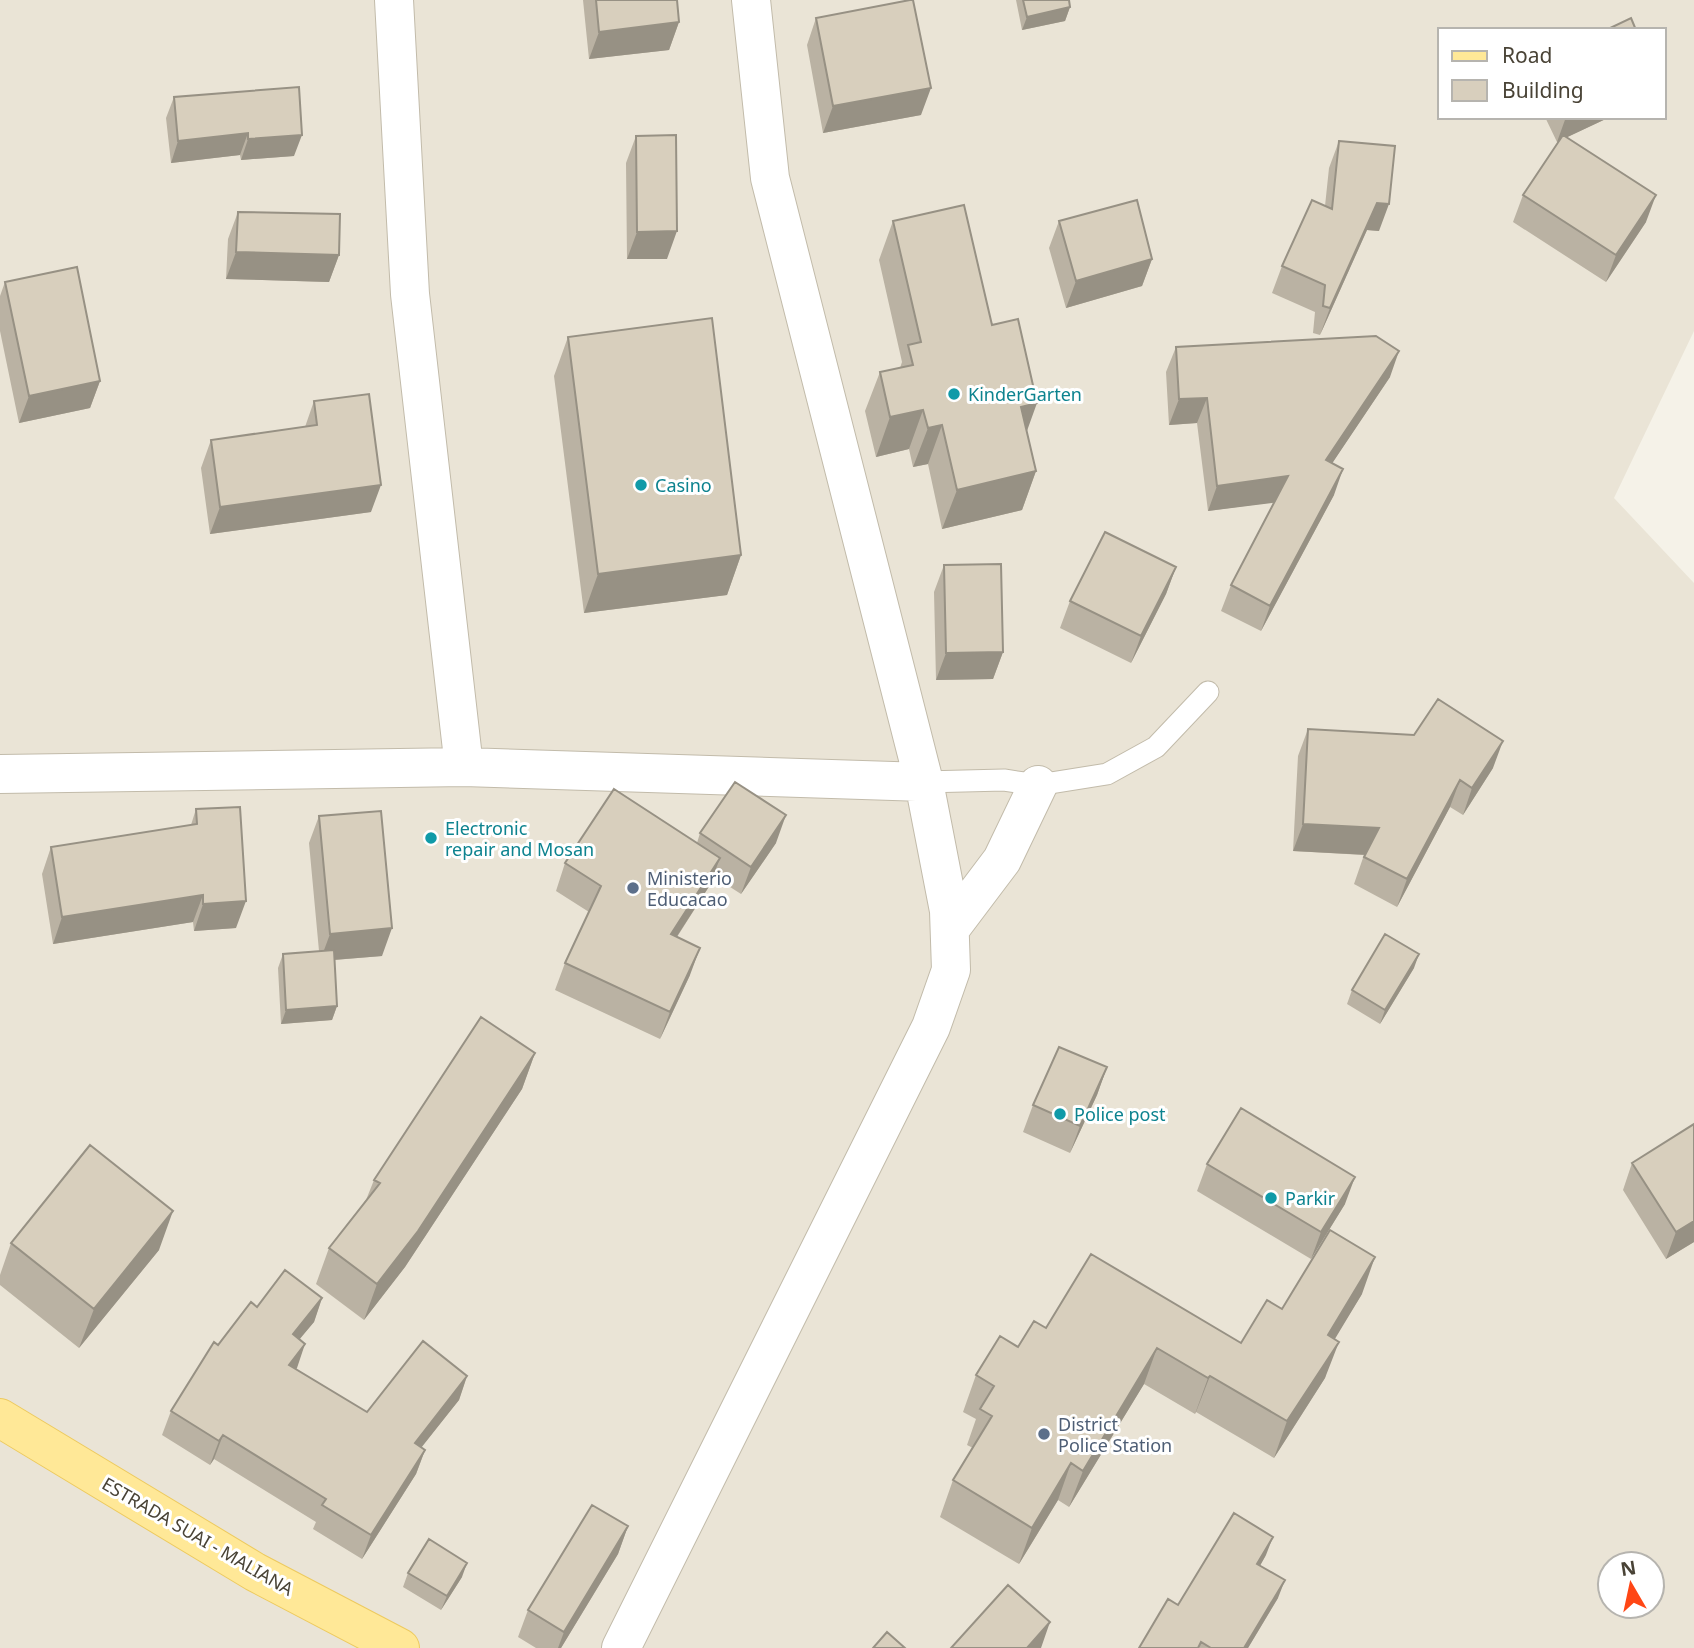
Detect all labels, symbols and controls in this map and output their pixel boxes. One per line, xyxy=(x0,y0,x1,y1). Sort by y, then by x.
legend xyxy=(1438,28,1666,119)
text: Road xyxy=(1502,41,1552,69)
text: Building xyxy=(1502,76,1584,104)
place label: KinderGarten xyxy=(968,382,1082,406)
marker: KinderGarten xyxy=(946,386,962,402)
place label: Casino xyxy=(655,473,712,497)
marker: Casino xyxy=(633,477,649,493)
place label: Electronic repair and Mosan xyxy=(445,816,594,861)
marker: Electronic repair and Mosan xyxy=(423,830,439,846)
place label: Ministerio Educacao xyxy=(647,866,732,911)
marker: Ministerio Educacao xyxy=(625,880,641,896)
place label: Police post xyxy=(1074,1102,1166,1126)
marker: Police post xyxy=(1052,1106,1068,1122)
place label: Parkir xyxy=(1285,1186,1336,1210)
marker: Parkir xyxy=(1263,1190,1279,1206)
place label: District Police Station xyxy=(1058,1412,1172,1457)
marker: District Police Station xyxy=(1036,1426,1052,1442)
street label: ESTRADA SUAI - MALIANA xyxy=(98,1471,298,1601)
north arrow xyxy=(1596,1550,1666,1620)
text: N xyxy=(1619,1554,1638,1582)

